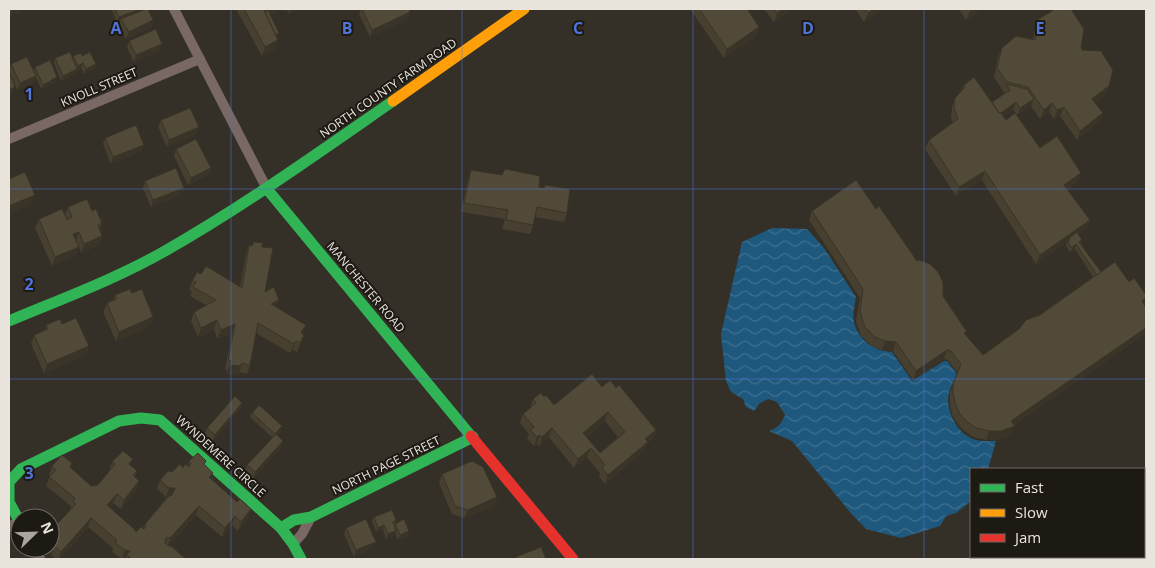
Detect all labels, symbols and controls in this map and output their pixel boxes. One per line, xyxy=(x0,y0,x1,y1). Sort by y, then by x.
text: A xyxy=(110,17,122,39)
text: B xyxy=(342,17,352,39)
text: C xyxy=(573,17,583,39)
text: D xyxy=(802,17,814,39)
text: E xyxy=(1036,17,1045,39)
street label: NORTH COUNTY FARM ROAD xyxy=(316,34,460,142)
street label: KNOLL STREET xyxy=(58,63,140,111)
text: 1 xyxy=(24,83,34,105)
street label: MANCHESTER ROAD xyxy=(323,238,409,336)
text: 2 xyxy=(24,273,34,295)
street label: WYNDEMERE CIRCLE xyxy=(172,411,270,501)
street label: NORTH PAGE STREET xyxy=(329,431,443,499)
text: 3 xyxy=(24,462,34,484)
legend xyxy=(970,468,1145,558)
text: Fast xyxy=(1015,477,1044,497)
text: Slow xyxy=(1015,502,1048,522)
north arrow xyxy=(10,508,60,558)
text: N xyxy=(36,519,58,537)
text: Jam xyxy=(1013,527,1041,547)

